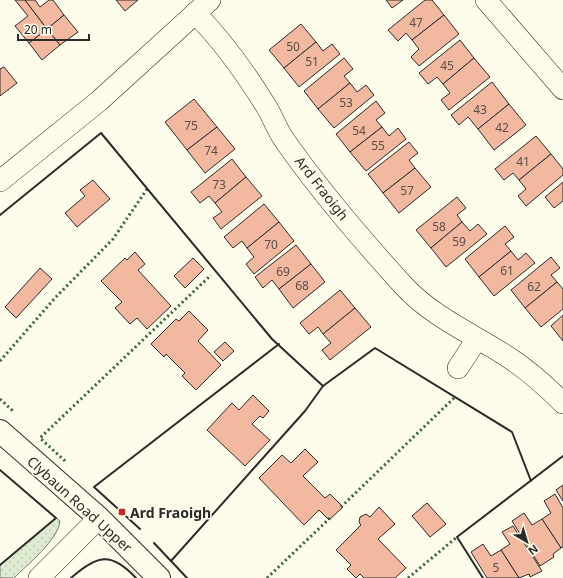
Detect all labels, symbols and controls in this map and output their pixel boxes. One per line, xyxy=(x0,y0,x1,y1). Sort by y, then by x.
house number: 47 xyxy=(409,14,423,31)
scale bar xyxy=(18,16,89,42)
text: 20 m xyxy=(24,21,52,38)
house number: 50 xyxy=(286,38,300,55)
house number: 51 xyxy=(305,53,319,70)
house number: 45 xyxy=(440,57,454,74)
house number: 53 xyxy=(339,94,353,111)
house number: 43 xyxy=(473,101,487,118)
house number: 75 xyxy=(184,117,198,134)
house number: 42 xyxy=(495,119,509,136)
house number: 54 xyxy=(352,122,366,139)
house number: 55 xyxy=(371,137,385,154)
house number: 74 xyxy=(204,142,218,159)
street label: Ard Fraoigh xyxy=(291,152,353,224)
house number: 41 xyxy=(516,153,530,170)
house number: 73 xyxy=(212,176,226,193)
house number: 57 xyxy=(400,182,414,199)
house number: 58 xyxy=(432,218,446,235)
house number: 59 xyxy=(452,233,466,250)
house number: 70 xyxy=(264,236,278,253)
house number: 61 xyxy=(500,262,514,279)
house number: 69 xyxy=(276,263,290,280)
house number: 68 xyxy=(295,277,309,294)
house number: 62 xyxy=(527,278,541,295)
street label: Clybaun Road Upper xyxy=(23,452,137,557)
place label: Ard Fraoigh xyxy=(130,503,211,522)
marker: Ard Fraoigh xyxy=(117,507,127,517)
north arrow xyxy=(507,522,547,562)
text: N xyxy=(525,542,542,559)
house number: 5 xyxy=(493,559,500,576)

